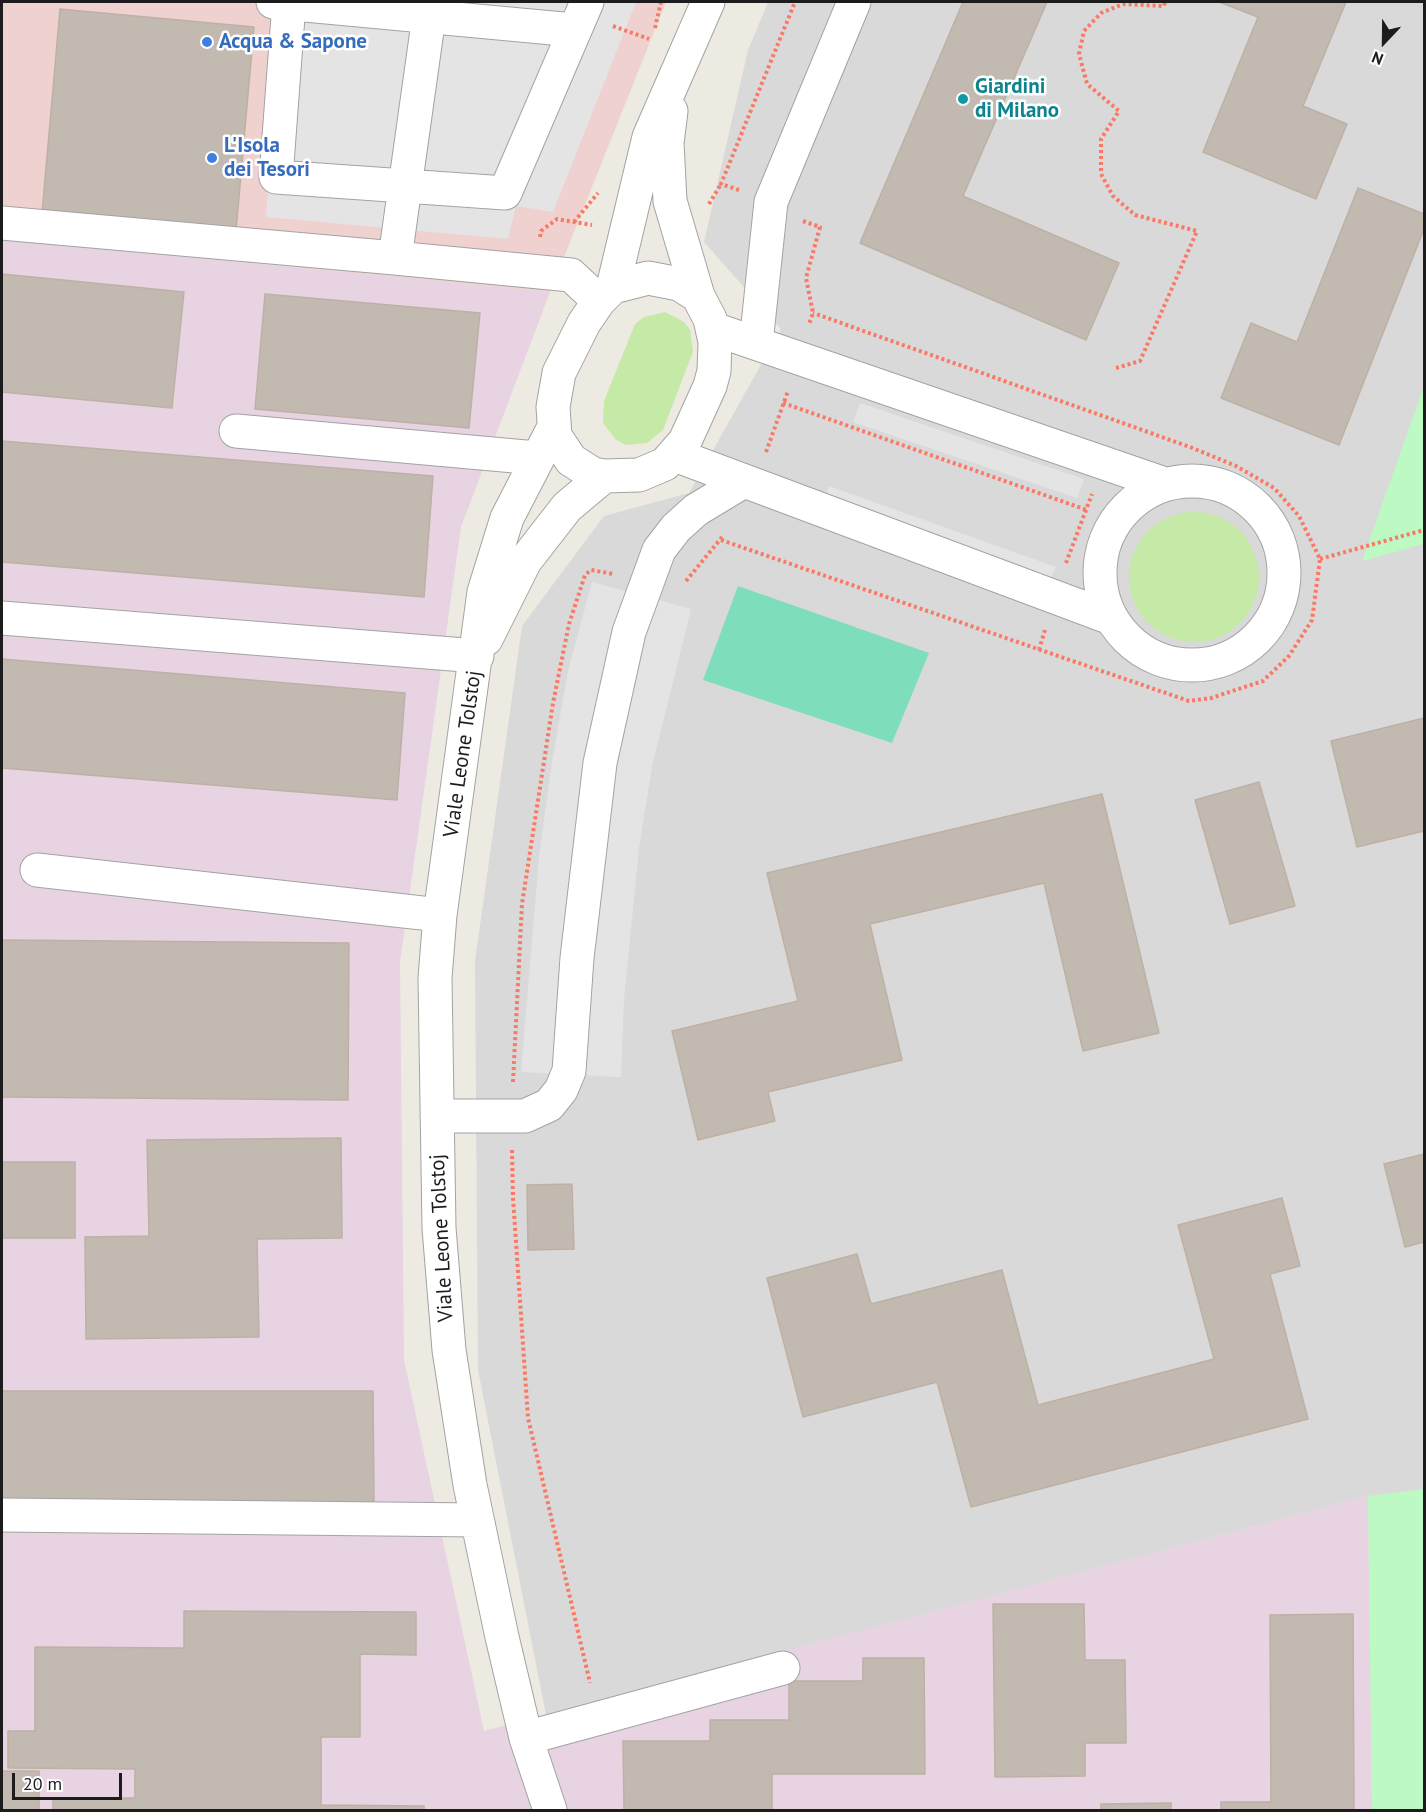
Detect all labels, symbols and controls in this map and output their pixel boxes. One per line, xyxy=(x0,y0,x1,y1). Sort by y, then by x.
north arrow xyxy=(1354,12,1414,72)
place label: Acqua & Sapone xyxy=(219,29,367,55)
marker: Acqua & Sapone xyxy=(200,35,214,49)
text: N xyxy=(1369,47,1386,70)
place label: Giardini di Milano xyxy=(975,74,1059,124)
marker: Giardini di Milano xyxy=(956,92,970,106)
place label: L'Isola dei Tesori xyxy=(224,133,310,183)
marker: L'Isola dei Tesori xyxy=(205,151,219,165)
street label: Viale Leone Tolstoj xyxy=(439,669,487,839)
street label: Viale Leone Tolstoj xyxy=(425,1153,459,1323)
scale bar xyxy=(15,1761,124,1799)
text: 20 m xyxy=(23,1772,62,1795)

